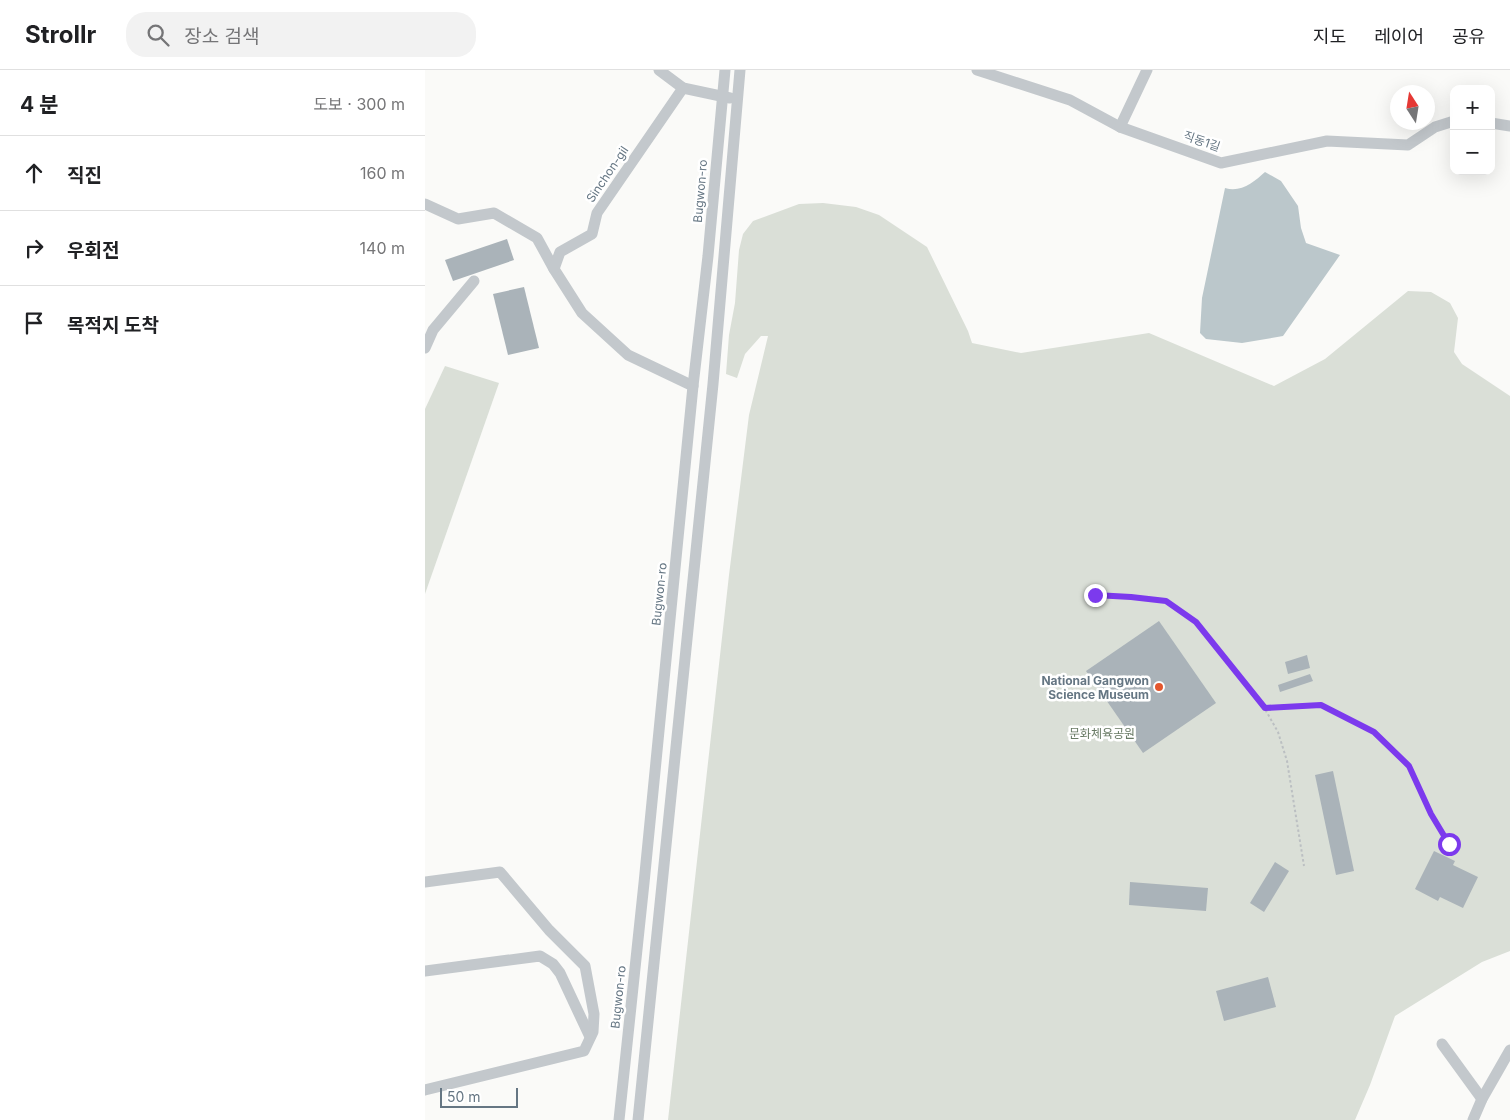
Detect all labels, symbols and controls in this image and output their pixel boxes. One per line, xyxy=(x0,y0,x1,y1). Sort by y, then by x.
search box xyxy=(126,12,476,57)
text: Strollr xyxy=(25,20,96,49)
icon: search xyxy=(144,21,172,49)
text: 장소 검색 xyxy=(184,25,259,48)
text: 지도 xyxy=(1313,26,1346,47)
text: 레이어 xyxy=(1374,26,1424,47)
text: 공유 xyxy=(1452,26,1485,47)
north arrow xyxy=(1390,85,1435,130)
map controls xyxy=(1450,85,1495,175)
button: + xyxy=(1450,85,1495,130)
text: 4 분 xyxy=(20,92,59,117)
text: 도보 · 300 m xyxy=(313,94,405,114)
street label: 직동1길 xyxy=(1182,128,1222,154)
button: − xyxy=(1450,130,1495,175)
street label: Sinchon-gil xyxy=(583,143,631,205)
icon: ahead xyxy=(20,159,48,187)
street label: Bugwon-ro xyxy=(690,159,710,223)
text: 160 m xyxy=(360,163,405,183)
text: 직진 xyxy=(67,164,102,187)
icon: right xyxy=(20,234,48,262)
text: 140 m xyxy=(360,238,405,258)
text: 우회전 xyxy=(67,239,119,262)
icon: arrive xyxy=(20,309,48,337)
text: 목적지 도착 xyxy=(67,314,159,337)
street label: Bugwon-ro xyxy=(648,562,670,626)
route end xyxy=(1084,584,1107,607)
place label: National Gangwon Science Museum xyxy=(1041,673,1149,702)
marker: National Gangwon Science Museum xyxy=(1153,681,1165,693)
park label: 문화체육공원 xyxy=(1069,726,1135,741)
route start xyxy=(1438,833,1461,856)
street label: Bugwon-ro xyxy=(607,965,629,1029)
scale bar xyxy=(440,1085,517,1108)
text: 50 m xyxy=(447,1088,481,1105)

